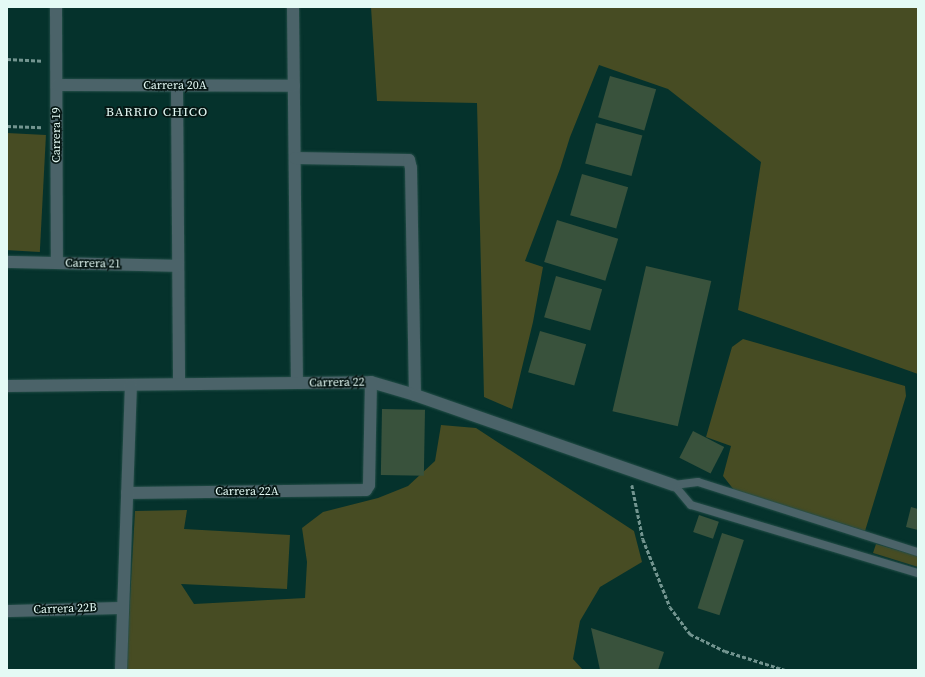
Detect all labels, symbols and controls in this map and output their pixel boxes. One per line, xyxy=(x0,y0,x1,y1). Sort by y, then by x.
street label: Carrera 20A xyxy=(143,79,207,93)
district label: BARRIO CHICO xyxy=(106,104,208,120)
street label: Carrera 19 xyxy=(50,107,64,163)
street label: Carrera 21 xyxy=(65,256,121,272)
street label: Carrera 22 xyxy=(309,375,365,391)
street label: Carrera 22A xyxy=(215,485,279,499)
street label: Carrera 22B xyxy=(33,601,97,617)

